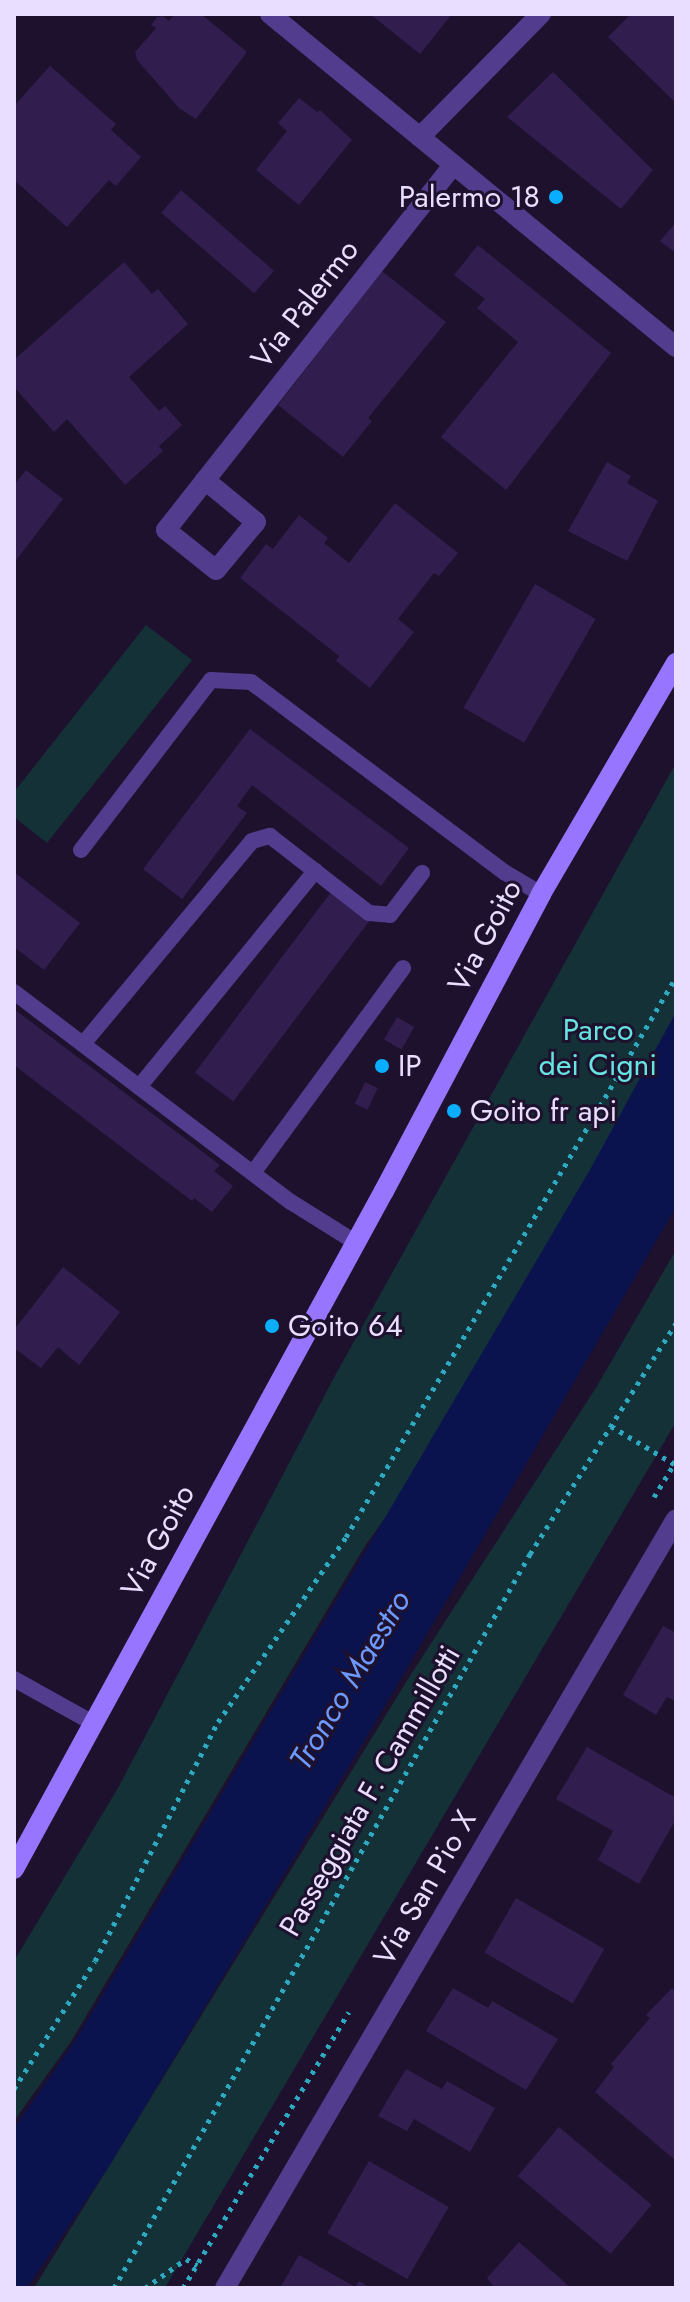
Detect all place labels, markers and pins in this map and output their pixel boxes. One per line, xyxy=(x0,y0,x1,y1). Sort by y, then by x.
place label: Palermo 18 xyxy=(399,179,540,215)
marker: Palermo 18 xyxy=(547,188,565,206)
place label: IP xyxy=(398,1048,422,1084)
marker: IP xyxy=(373,1057,391,1075)
place label: Goito fr api xyxy=(470,1093,617,1129)
marker: Goito fr api xyxy=(445,1102,463,1120)
place label: Goito 64 xyxy=(288,1308,403,1344)
marker: Goito 64 xyxy=(263,1317,281,1335)

